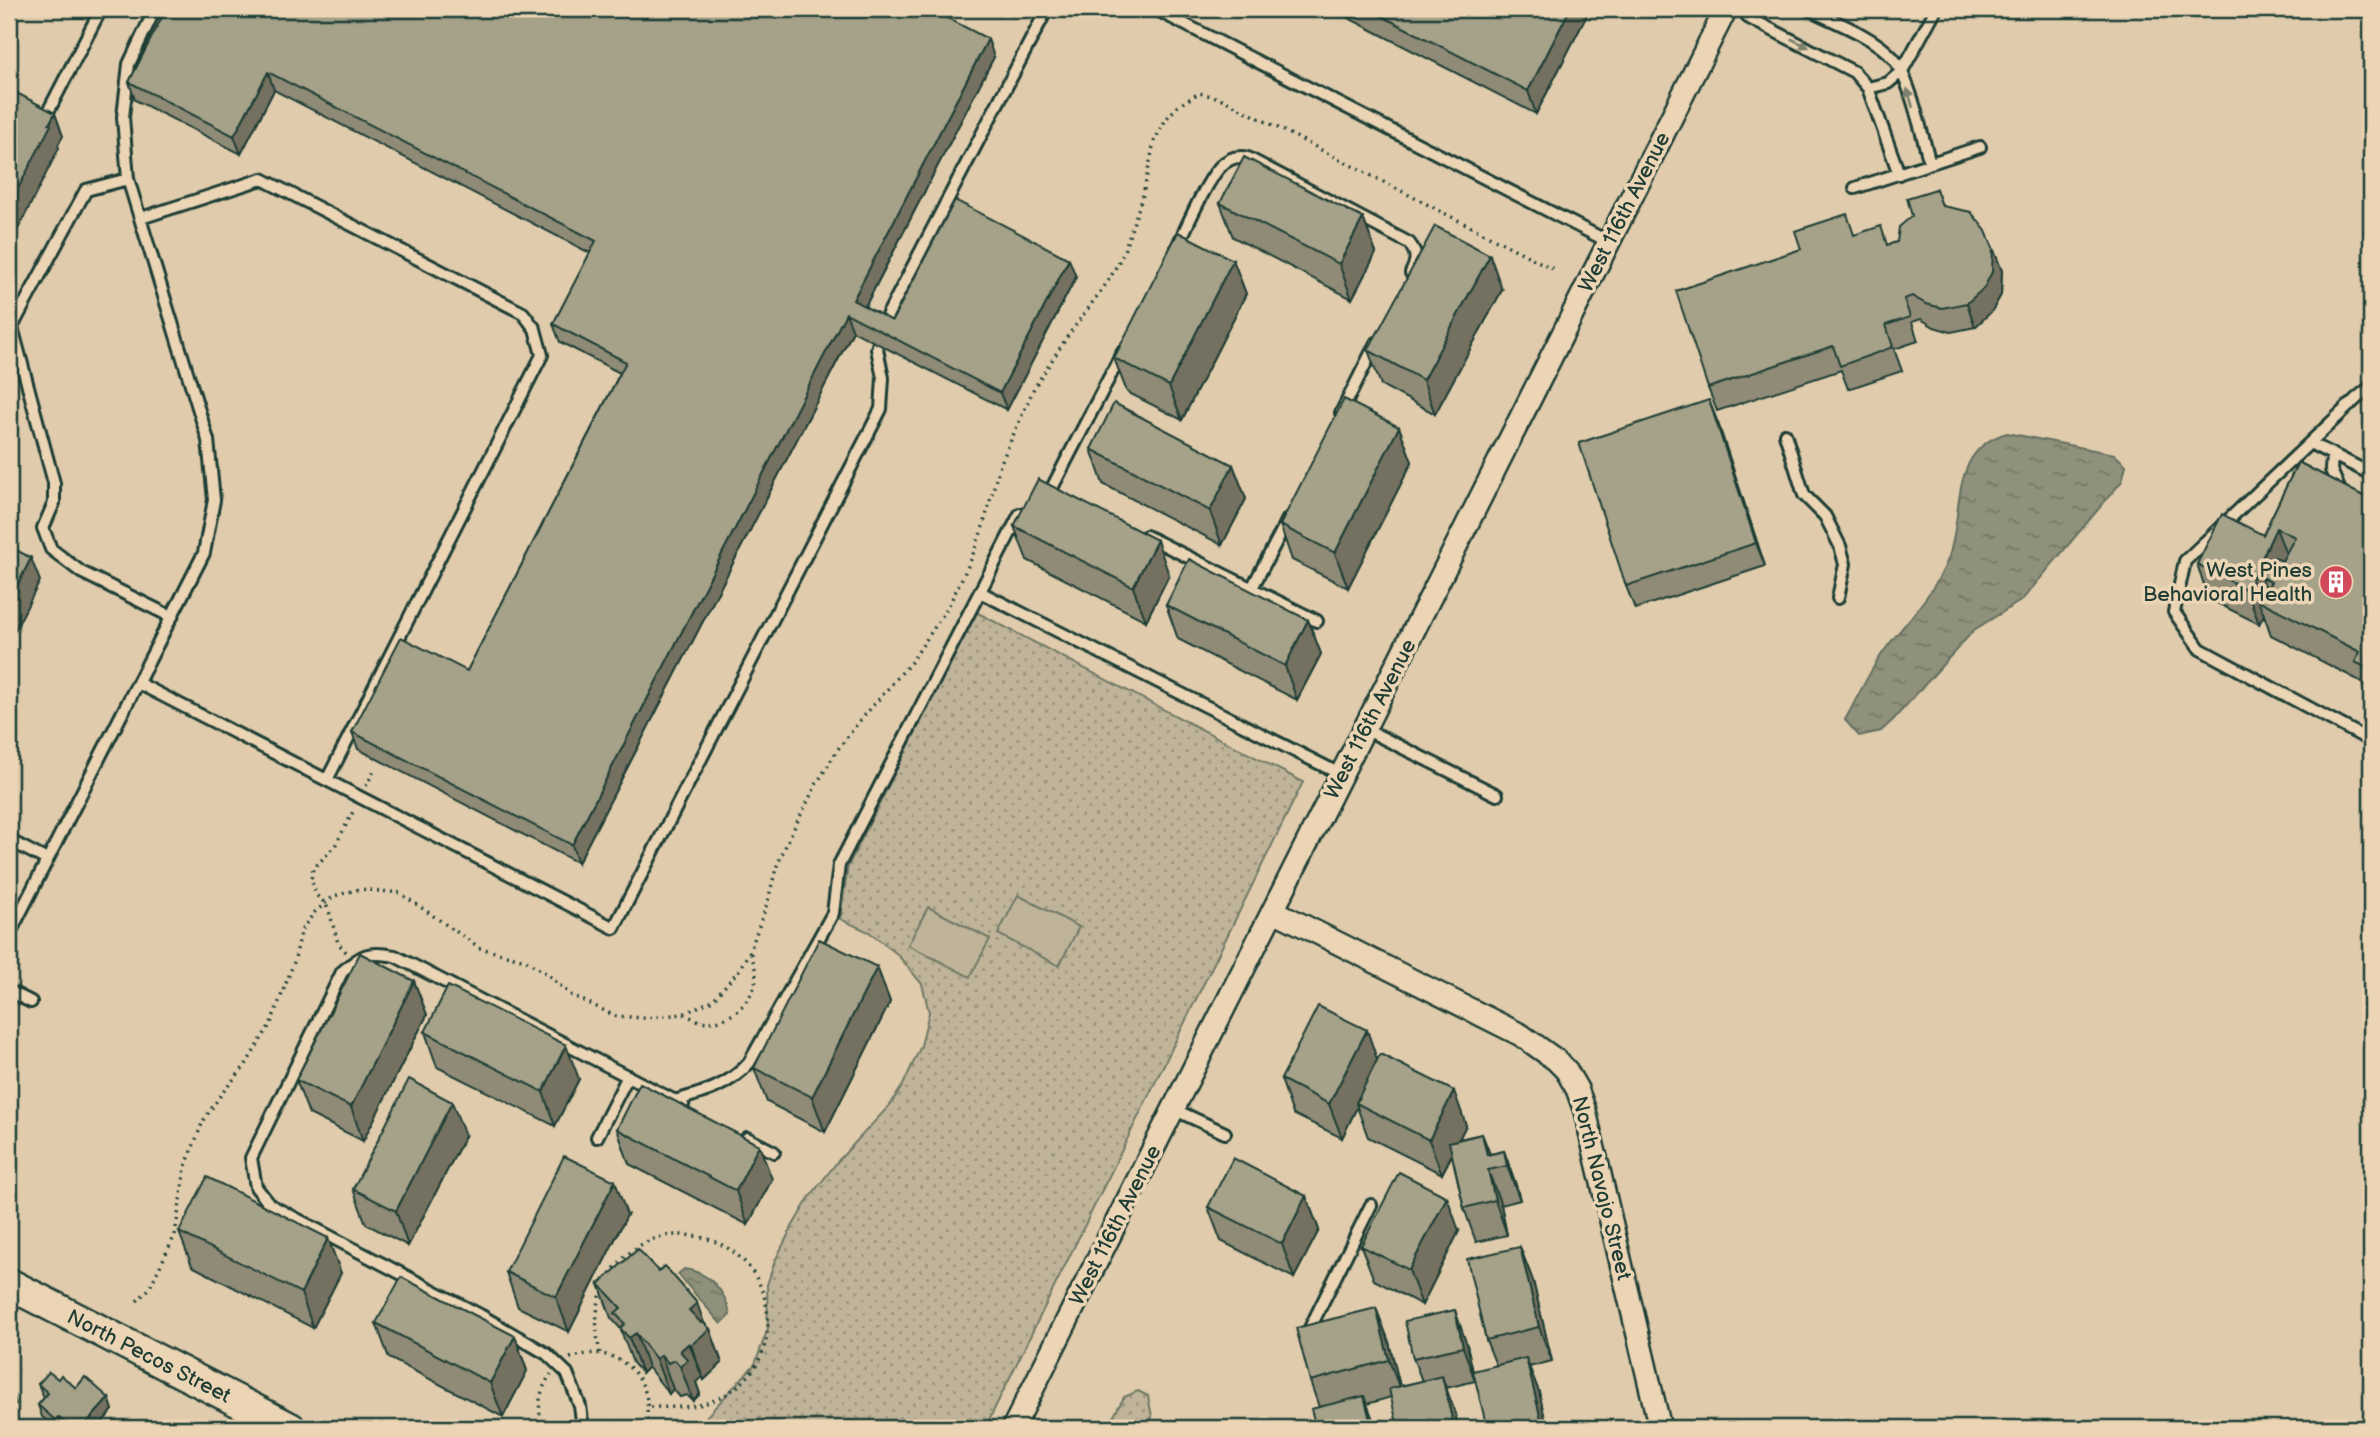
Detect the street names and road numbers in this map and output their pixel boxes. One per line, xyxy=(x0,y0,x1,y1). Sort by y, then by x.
street label: West 116th Avenue xyxy=(1573,128,1676,296)
street label: West 116th Avenue xyxy=(1319,635,1422,803)
street label: North Navajo Street xyxy=(1567,1094,1637,1283)
street label: West 116th Avenue xyxy=(1064,1141,1167,1309)
street label: North Pecos Street xyxy=(63,1304,235,1409)

